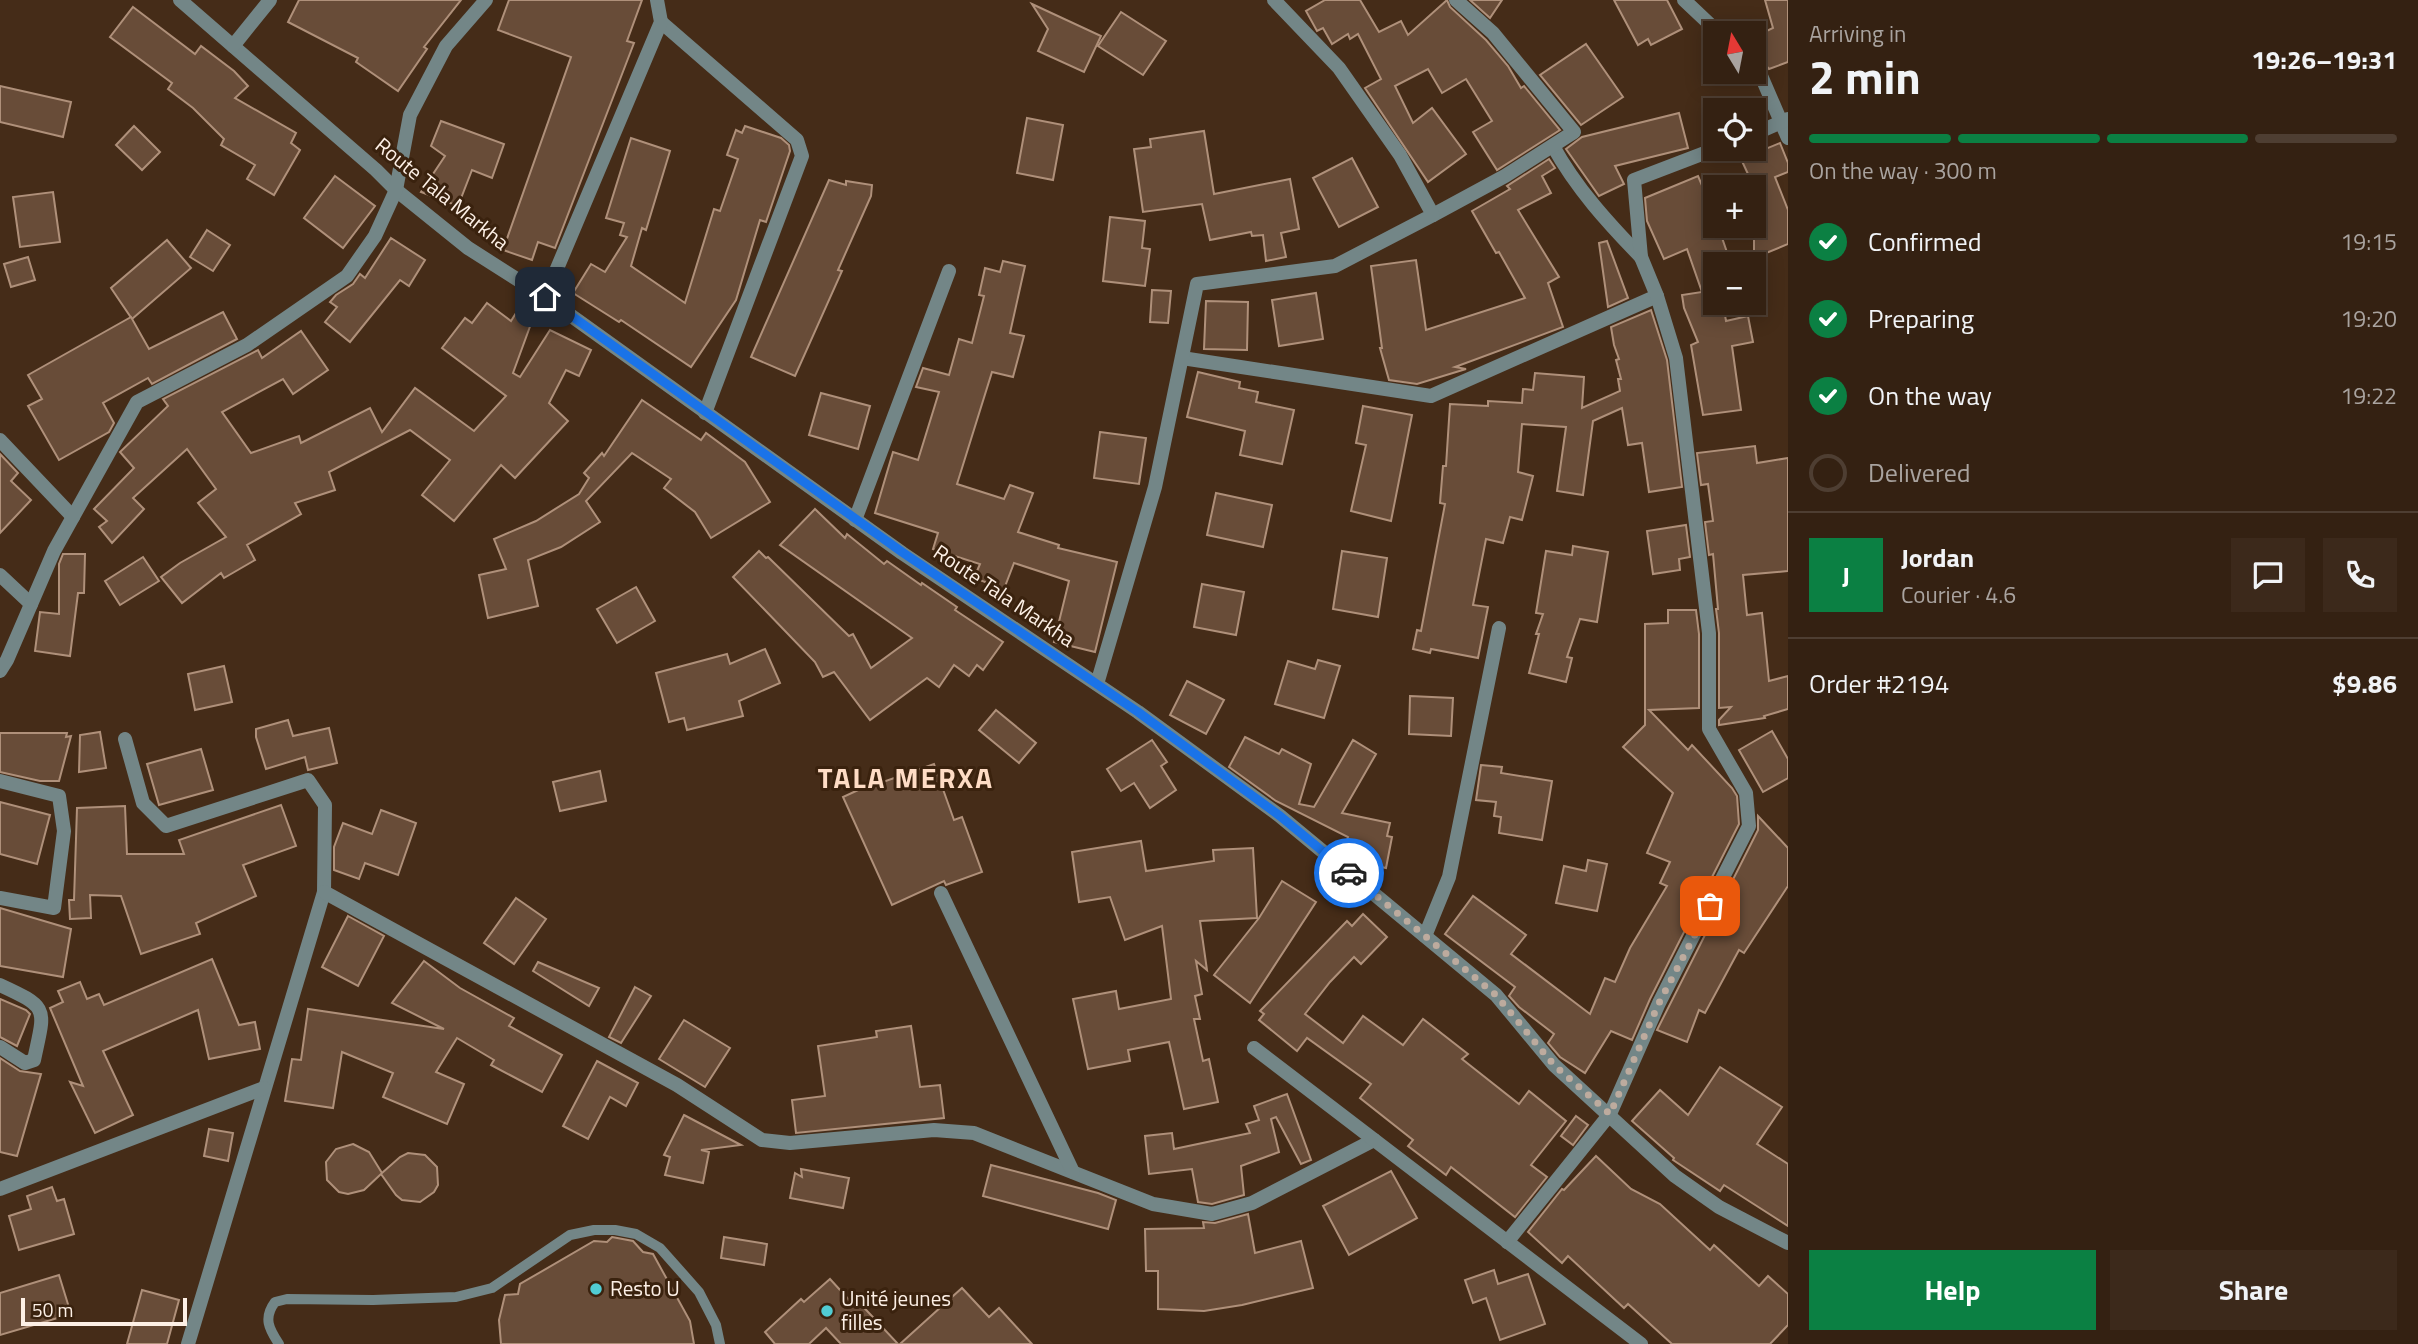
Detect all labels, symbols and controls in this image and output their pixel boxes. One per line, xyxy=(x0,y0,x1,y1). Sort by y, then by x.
text: Arriving in xyxy=(1809,16,1906,51)
north arrow xyxy=(1703,21,1766,84)
map controls xyxy=(1703,21,1766,315)
text: 19:26–19:31 xyxy=(2251,40,2397,79)
text: 2 min xyxy=(1809,42,1921,112)
button: locate xyxy=(1703,98,1766,161)
street label: Route Tala Markha xyxy=(369,129,517,258)
text: On the way · 300 m xyxy=(1809,153,1997,188)
button: + xyxy=(1703,175,1766,238)
text: Confirmed xyxy=(1868,222,1982,261)
icon: check xyxy=(1809,223,1847,261)
text: 19:15 xyxy=(2340,224,2397,259)
button: − xyxy=(1703,252,1766,315)
pin xyxy=(515,267,575,327)
icon: home xyxy=(526,278,564,316)
text: Preparing xyxy=(1868,299,1974,338)
icon: check xyxy=(1809,300,1847,338)
text: 19:20 xyxy=(2340,301,2397,336)
text: On the way xyxy=(1868,376,1992,415)
icon: check xyxy=(1809,377,1847,415)
text: 19:22 xyxy=(2340,378,2397,413)
text: Delivered xyxy=(1868,453,1971,492)
street label: Route Tala Markha xyxy=(927,536,1082,655)
text: Jordan xyxy=(1901,538,1974,577)
button: chat xyxy=(2231,538,2305,612)
button: phone xyxy=(2323,538,2397,612)
text: J xyxy=(1842,556,1850,595)
text: Courier · 4.6 xyxy=(1901,577,2016,612)
text: Order #2194 xyxy=(1809,664,1949,703)
text: $9.86 xyxy=(2332,664,2397,703)
district label: TALA MERXA xyxy=(818,756,994,799)
courier xyxy=(1314,838,1384,908)
icon: car xyxy=(1330,854,1368,892)
pin xyxy=(1680,876,1740,936)
icon: bag xyxy=(1691,887,1729,925)
button: Help xyxy=(1809,1250,2096,1330)
button: Share xyxy=(2110,1250,2397,1330)
place label: Resto U xyxy=(610,1272,680,1304)
marker: Resto U xyxy=(588,1281,604,1297)
place label: Unité jeunes filles xyxy=(841,1282,951,1338)
scale bar xyxy=(21,1295,187,1327)
text: 50 m xyxy=(32,1295,73,1324)
marker: Unité jeunes filles xyxy=(819,1303,835,1319)

